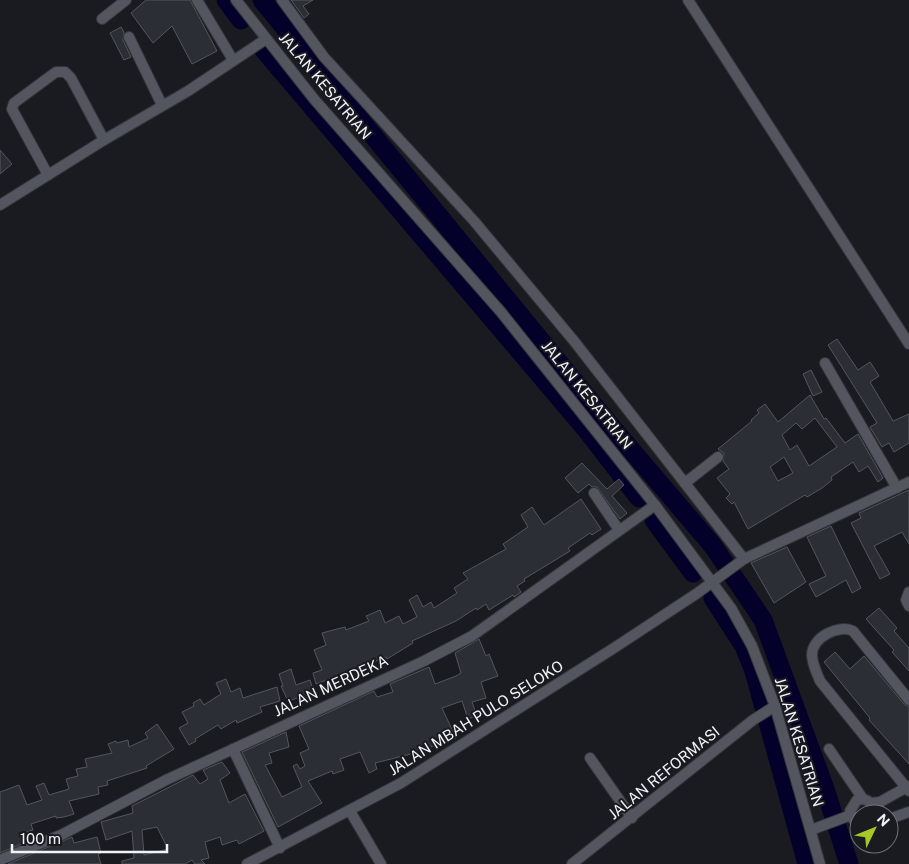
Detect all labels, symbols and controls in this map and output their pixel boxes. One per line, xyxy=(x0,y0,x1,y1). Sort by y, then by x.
street label: JALAN KESATRIAN xyxy=(276,29,375,143)
street label: JALAN KESATRIAN xyxy=(538,337,636,452)
street label: JALAN MERDEKA xyxy=(271,651,391,719)
street label: JALAN MBAH PULO SELOKO xyxy=(385,657,566,778)
street label: JALAN KESATRIAN xyxy=(772,675,827,809)
street label: JALAN REFORMASI xyxy=(605,723,723,823)
north arrow xyxy=(849,804,899,854)
text: N xyxy=(874,811,893,830)
scale bar xyxy=(12,822,168,854)
text: 100 m xyxy=(20,830,61,847)

